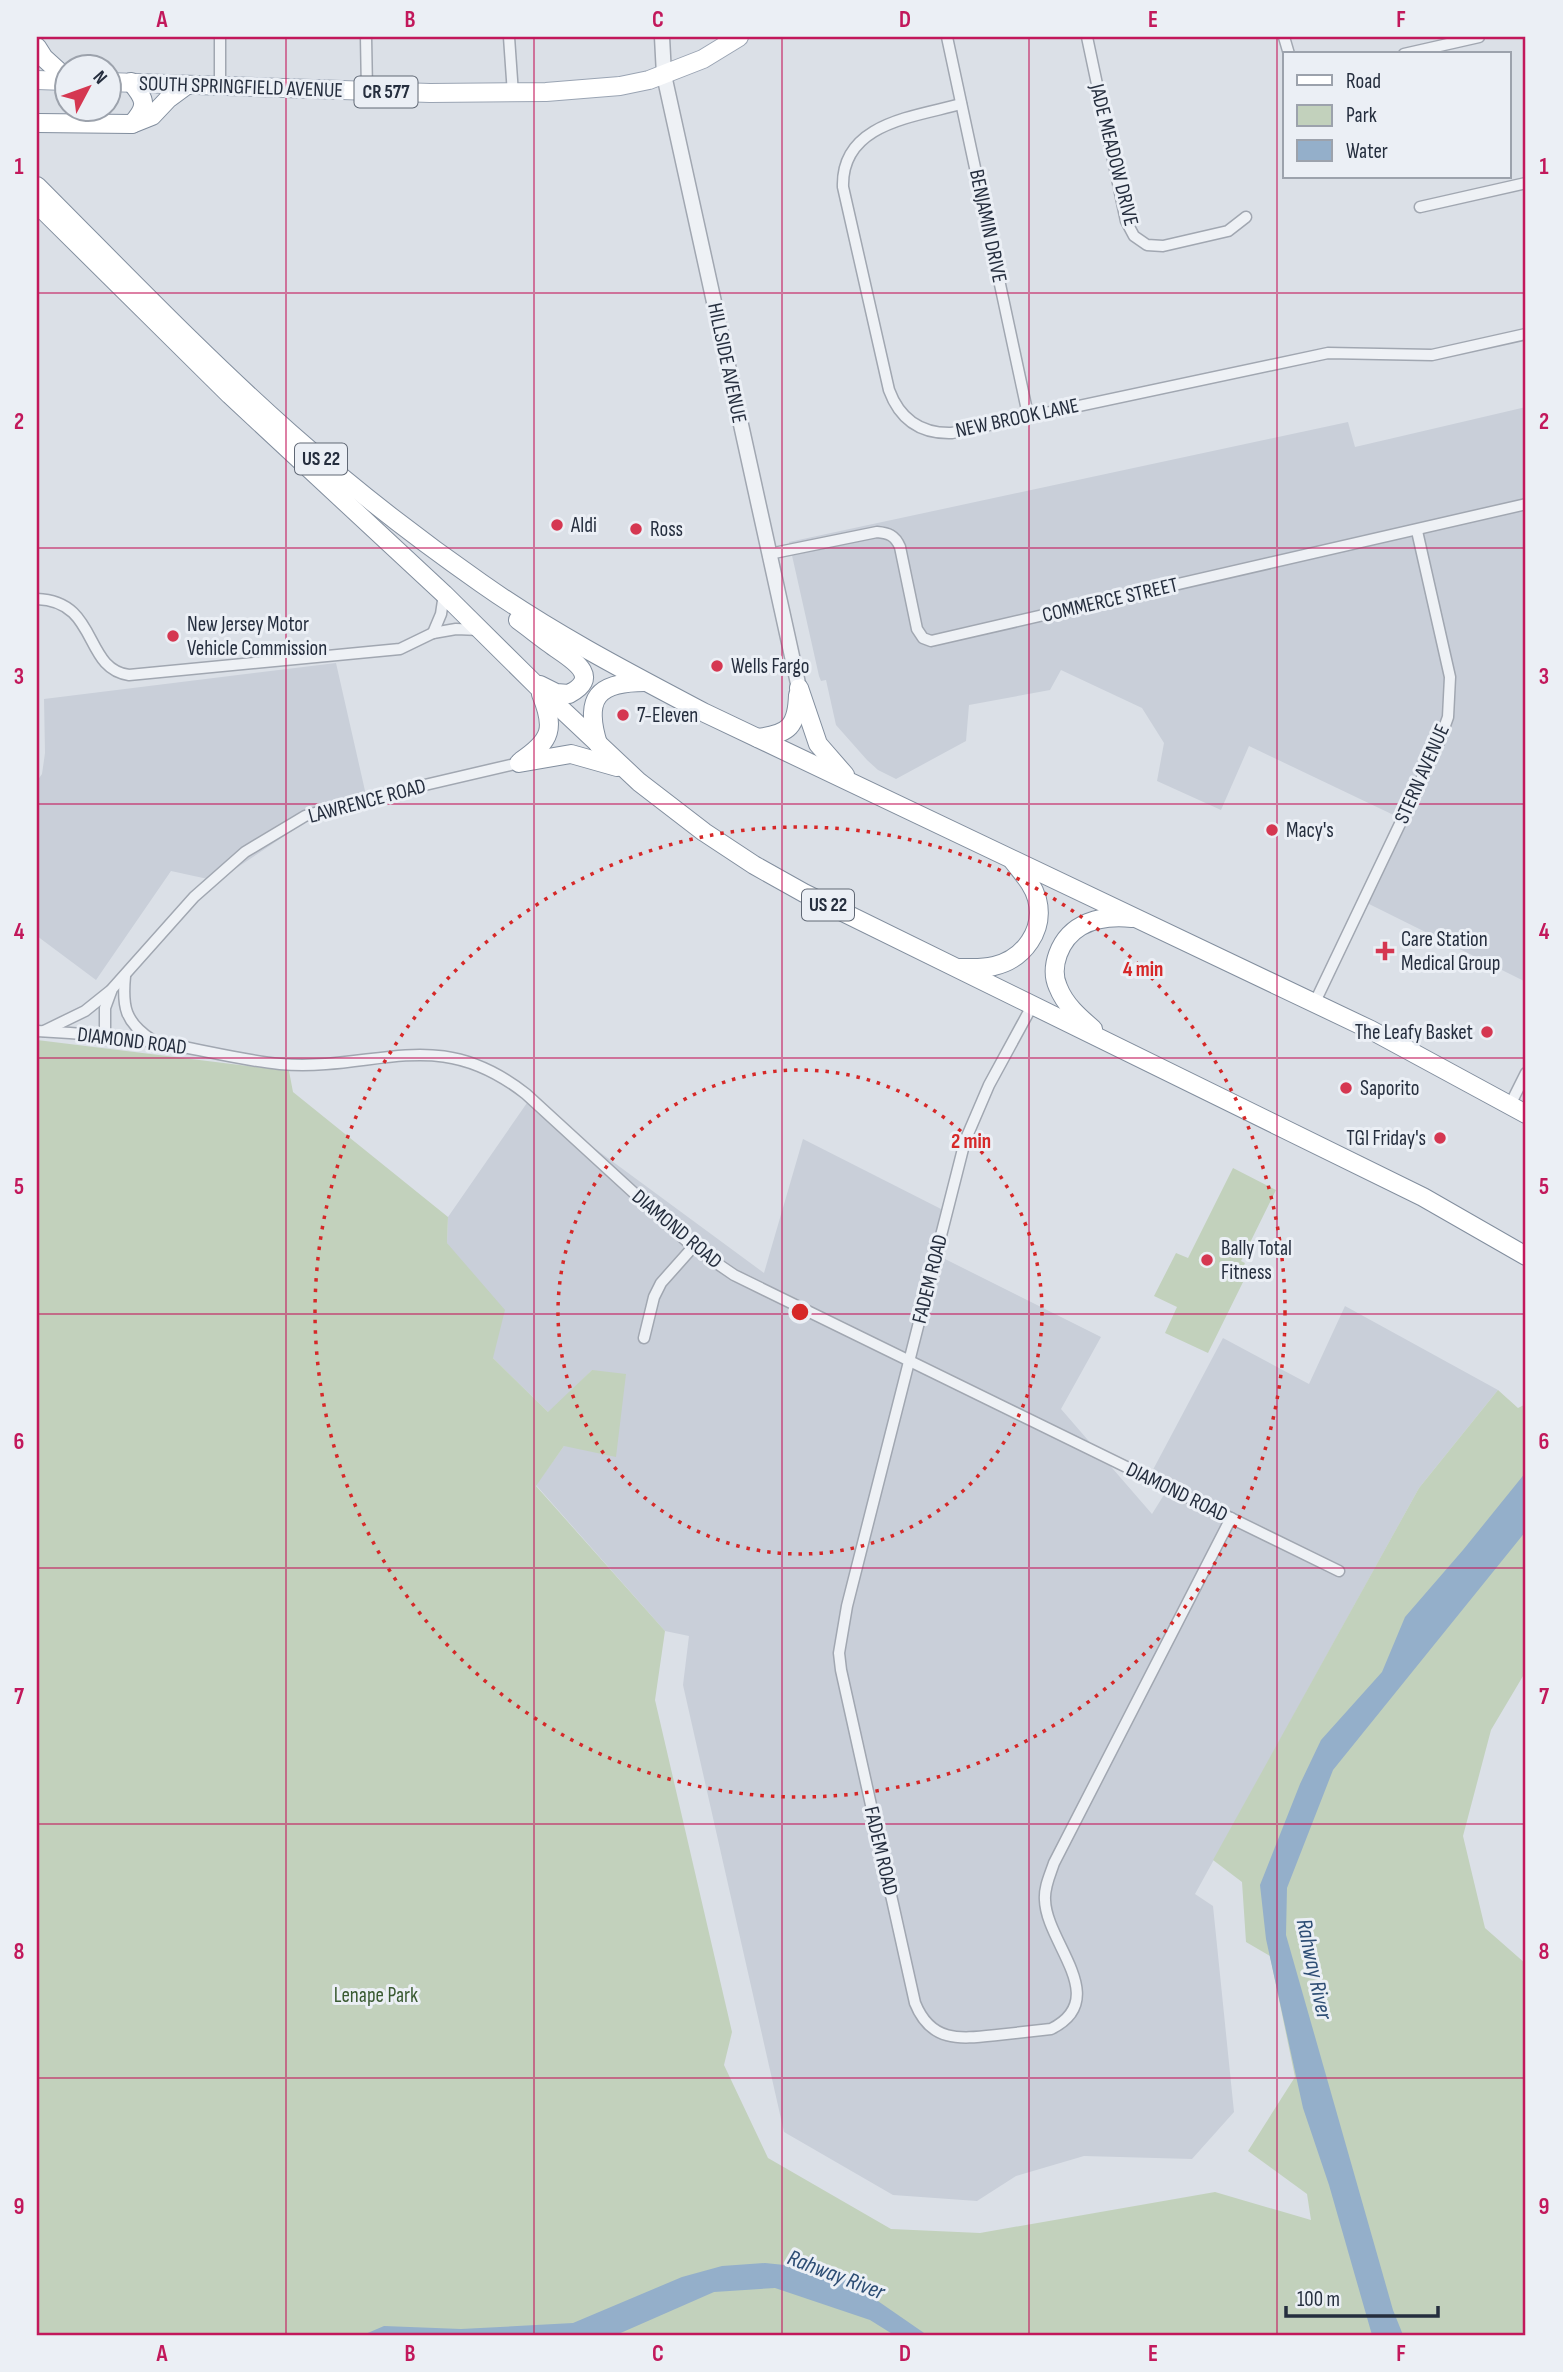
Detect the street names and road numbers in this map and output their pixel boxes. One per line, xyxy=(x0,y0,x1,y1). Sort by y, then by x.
street label: SOUTH SPRINGFIELD AVENUE xyxy=(139,71,343,103)
road number: CR 577 xyxy=(354,76,418,108)
street label: JADE MEADOW DRIVE xyxy=(1084,80,1144,229)
street label: BENJAMIN DRIVE xyxy=(964,167,1012,285)
street label: HILLSIDE AVENUE xyxy=(702,301,752,425)
street label: NEW BROOK LANE xyxy=(953,393,1081,443)
road number: US 22 xyxy=(295,444,347,474)
street label: COMMERCE STREET xyxy=(1040,572,1181,628)
street label: STERN AVENUE xyxy=(1389,720,1455,828)
street label: LAWRENCE ROAD xyxy=(306,773,428,829)
road number: US 22 xyxy=(802,890,854,920)
street label: DIAMOND ROAD xyxy=(76,1022,188,1060)
street label: DIAMOND ROAD xyxy=(627,1184,727,1274)
street label: FADEM ROAD xyxy=(907,1232,953,1326)
street label: DIAMOND ROAD xyxy=(1122,1457,1232,1527)
street label: FADEM ROAD xyxy=(859,1804,903,1898)

